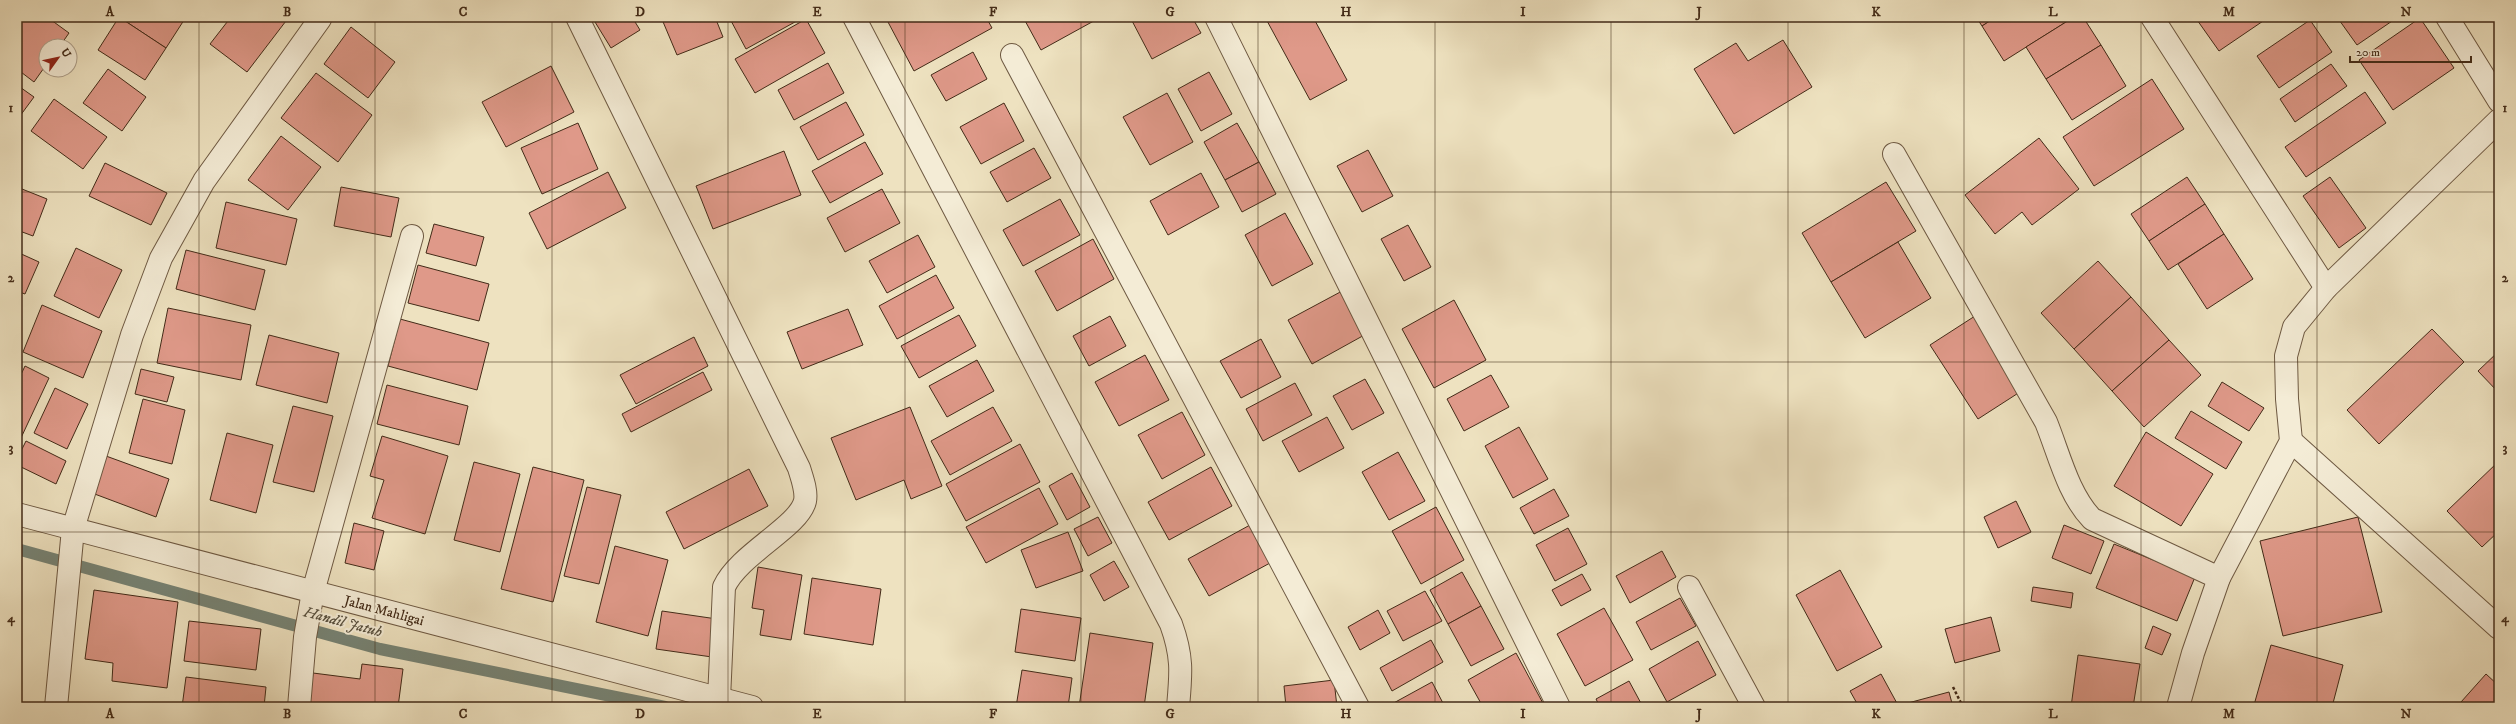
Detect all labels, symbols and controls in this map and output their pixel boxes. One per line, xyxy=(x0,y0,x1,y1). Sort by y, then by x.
text: A xyxy=(105,4,115,20)
text: B xyxy=(283,4,291,20)
text: C xyxy=(459,4,468,20)
text: D xyxy=(635,4,645,20)
text: E xyxy=(812,4,822,20)
text: F xyxy=(989,4,998,20)
text: G xyxy=(1165,4,1175,20)
text: H xyxy=(1341,4,1352,20)
text: I xyxy=(1520,4,1526,20)
text: J xyxy=(1694,4,1702,21)
text: K xyxy=(1871,4,1881,20)
text: L xyxy=(2048,4,2058,20)
text: M xyxy=(2223,4,2235,20)
text: N xyxy=(2401,4,2412,20)
north arrow xyxy=(38,38,78,78)
scale bar xyxy=(2350,38,2471,64)
text: 20 m xyxy=(2356,45,2380,60)
text: U xyxy=(57,46,74,61)
text: 1 xyxy=(9,100,14,116)
text: 1 xyxy=(2503,100,2508,116)
text: 2 xyxy=(8,270,15,286)
text: 2 xyxy=(2502,270,2509,286)
text: 3 xyxy=(9,440,14,456)
text: 3 xyxy=(2503,440,2508,456)
street label: Jalan Mahligai xyxy=(340,591,426,630)
water label: Handil Jatuh xyxy=(301,602,385,642)
text: 4 xyxy=(6,610,15,627)
text: 4 xyxy=(2500,610,2509,627)
text: A xyxy=(105,706,115,722)
text: B xyxy=(283,706,291,722)
text: C xyxy=(459,706,468,722)
text: D xyxy=(635,706,645,722)
text: E xyxy=(812,706,822,722)
text: F xyxy=(989,706,998,722)
text: G xyxy=(1165,706,1175,722)
text: H xyxy=(1341,706,1352,722)
text: I xyxy=(1520,706,1526,722)
text: J xyxy=(1694,706,1702,723)
text: K xyxy=(1871,706,1881,722)
text: L xyxy=(2048,706,2058,722)
text: M xyxy=(2223,706,2235,722)
text: N xyxy=(2401,706,2412,722)

